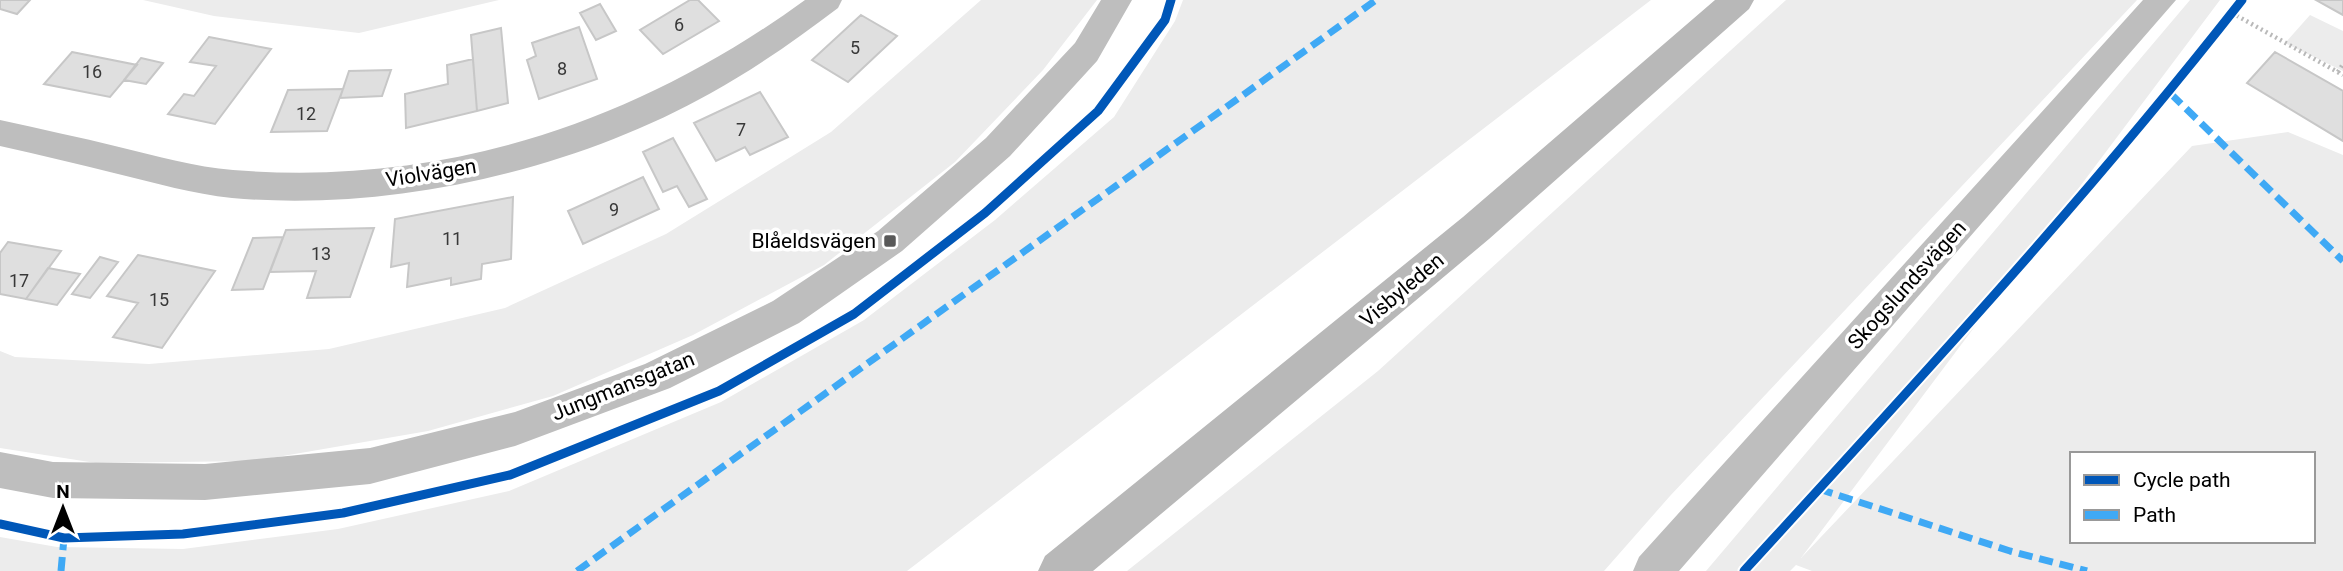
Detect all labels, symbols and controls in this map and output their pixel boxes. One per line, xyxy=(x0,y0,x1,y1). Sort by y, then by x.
house number: 6 xyxy=(674,14,684,35)
house number: 5 xyxy=(850,37,860,58)
house number: 8 xyxy=(557,58,567,79)
house number: 16 xyxy=(82,61,102,82)
house number: 12 xyxy=(296,103,316,124)
house number: 7 xyxy=(736,119,746,140)
street label: Violvägen xyxy=(384,154,478,192)
house number: 9 xyxy=(609,199,619,220)
street label: Skogslundsvägen xyxy=(1843,216,1971,354)
house number: 11 xyxy=(442,228,462,249)
place label: Blåeldsvägen xyxy=(751,229,876,253)
marker: Blåeldsvägen xyxy=(882,233,898,249)
house number: 13 xyxy=(311,243,331,264)
street label: Visbyleden xyxy=(1355,248,1449,332)
house number: 17 xyxy=(9,270,29,291)
house number: 15 xyxy=(149,289,169,310)
street label: Jungmansgatan xyxy=(548,346,698,426)
legend xyxy=(2070,452,2315,543)
text: Cycle path xyxy=(2133,468,2231,492)
north arrow xyxy=(28,473,98,543)
text: N xyxy=(56,480,70,503)
text: Path xyxy=(2133,503,2176,527)

